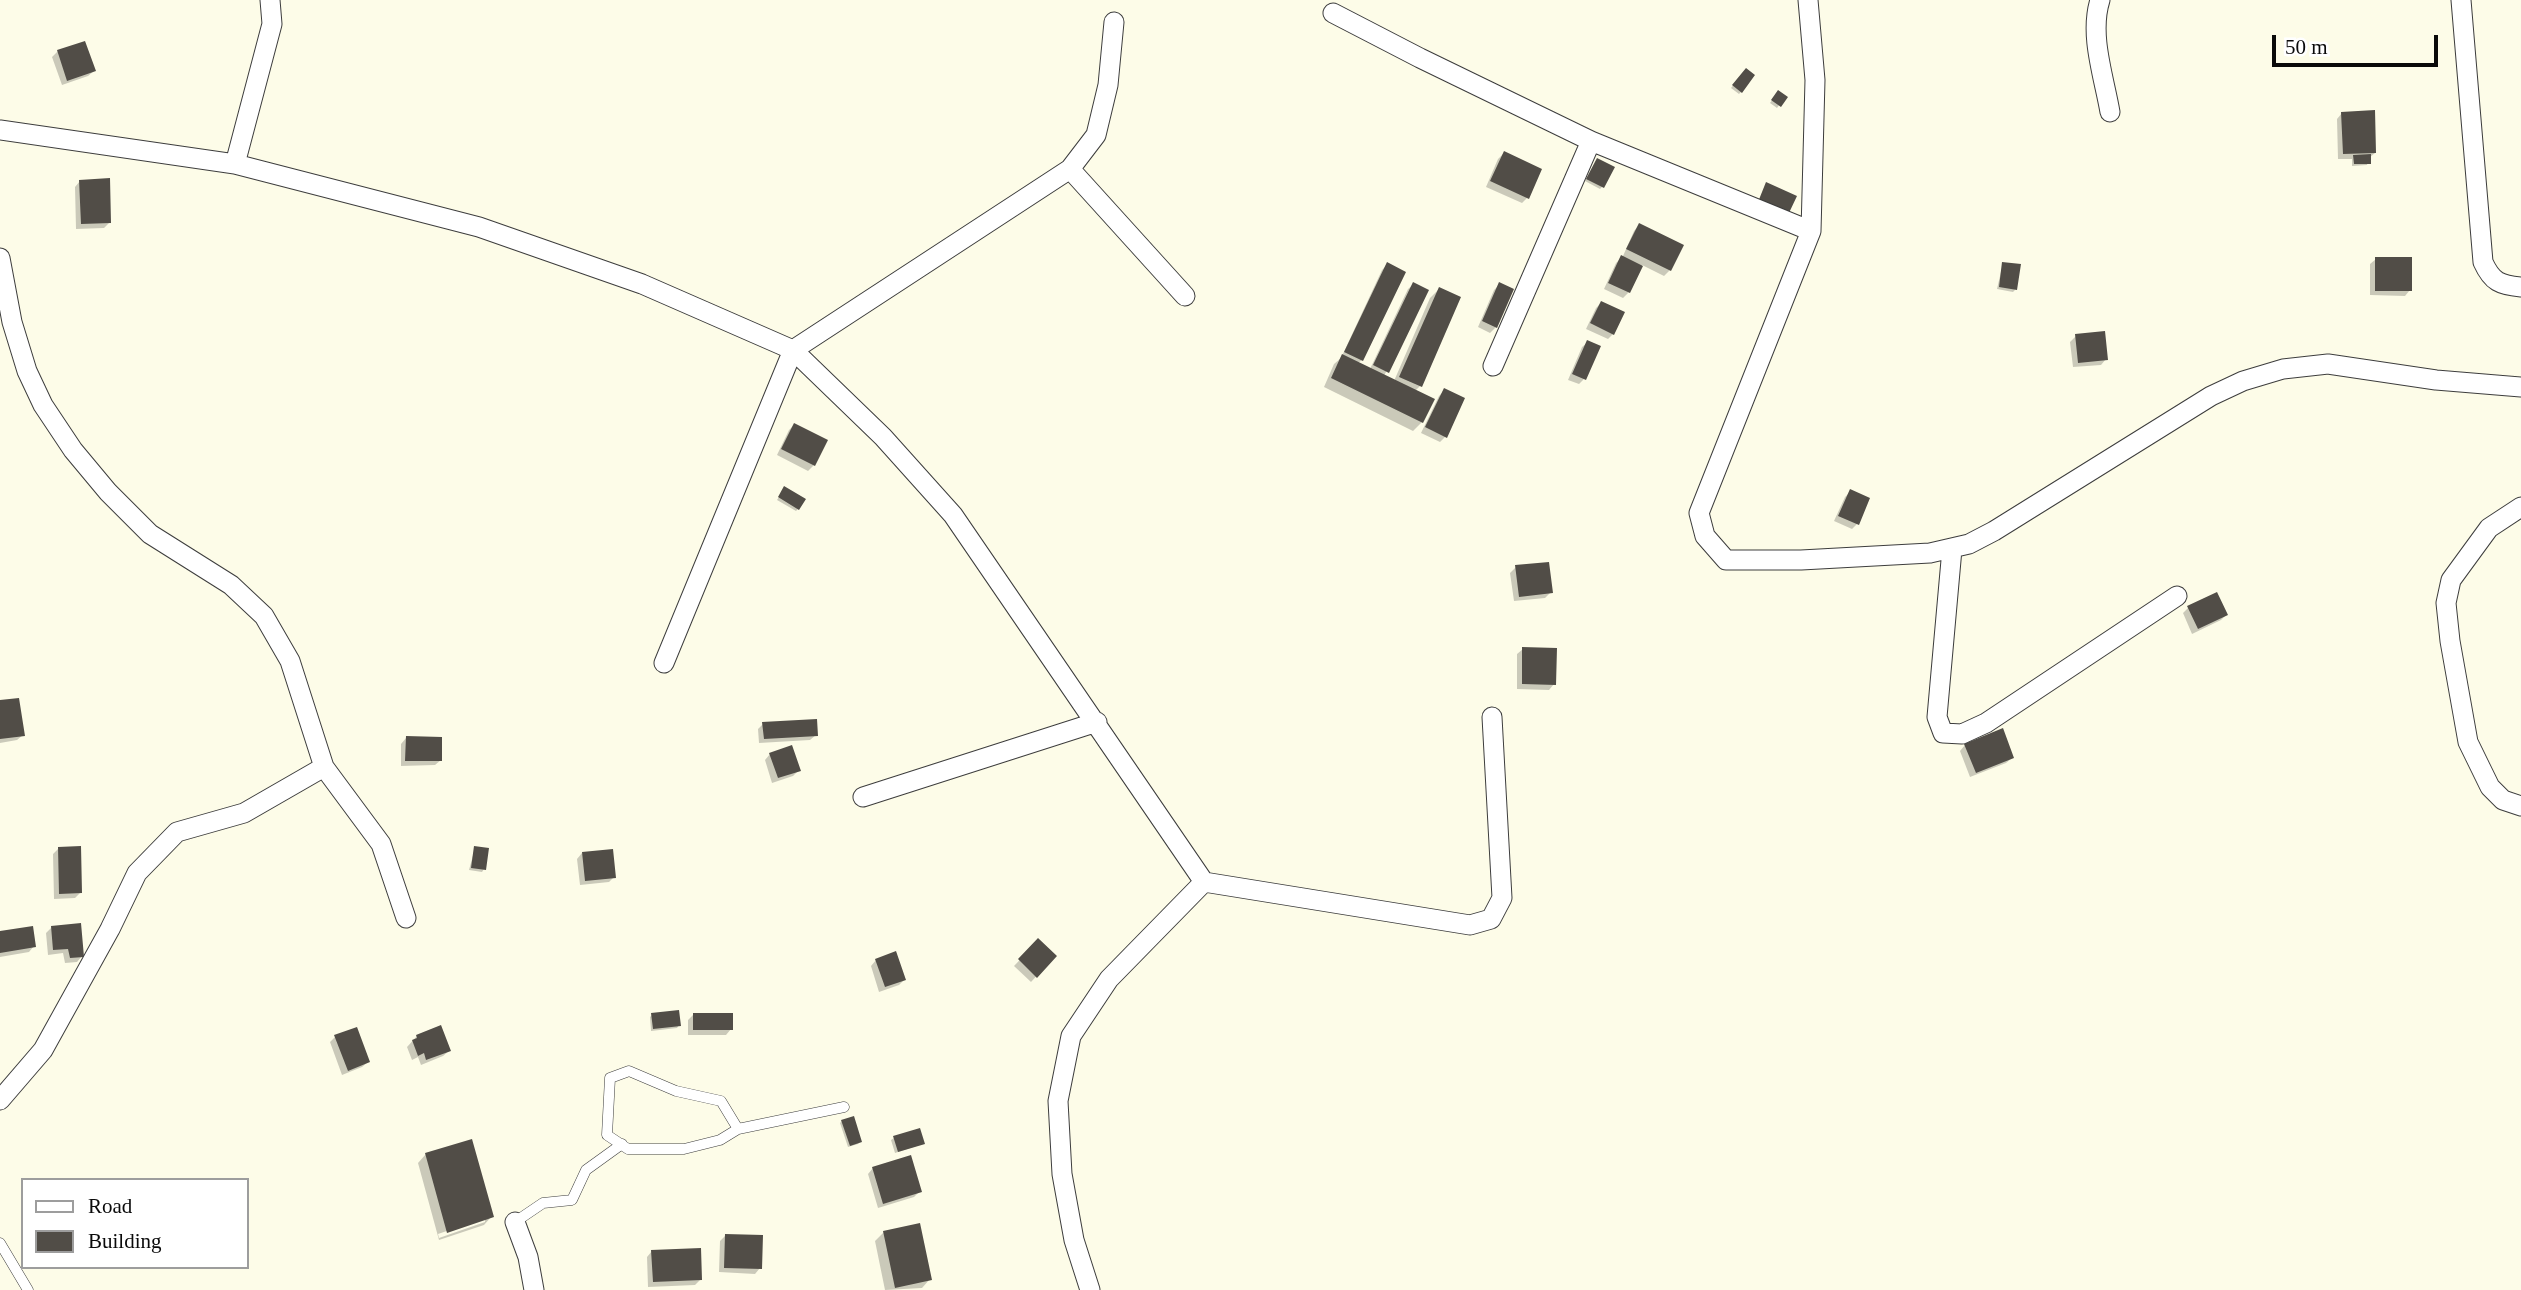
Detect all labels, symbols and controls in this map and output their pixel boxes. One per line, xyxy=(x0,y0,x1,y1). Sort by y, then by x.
scale bar xyxy=(2276,21,2442,65)
text: 50 m xyxy=(2285,35,2328,59)
legend xyxy=(21,1178,248,1269)
text: Road xyxy=(88,1194,132,1218)
text: Building xyxy=(88,1229,162,1253)

